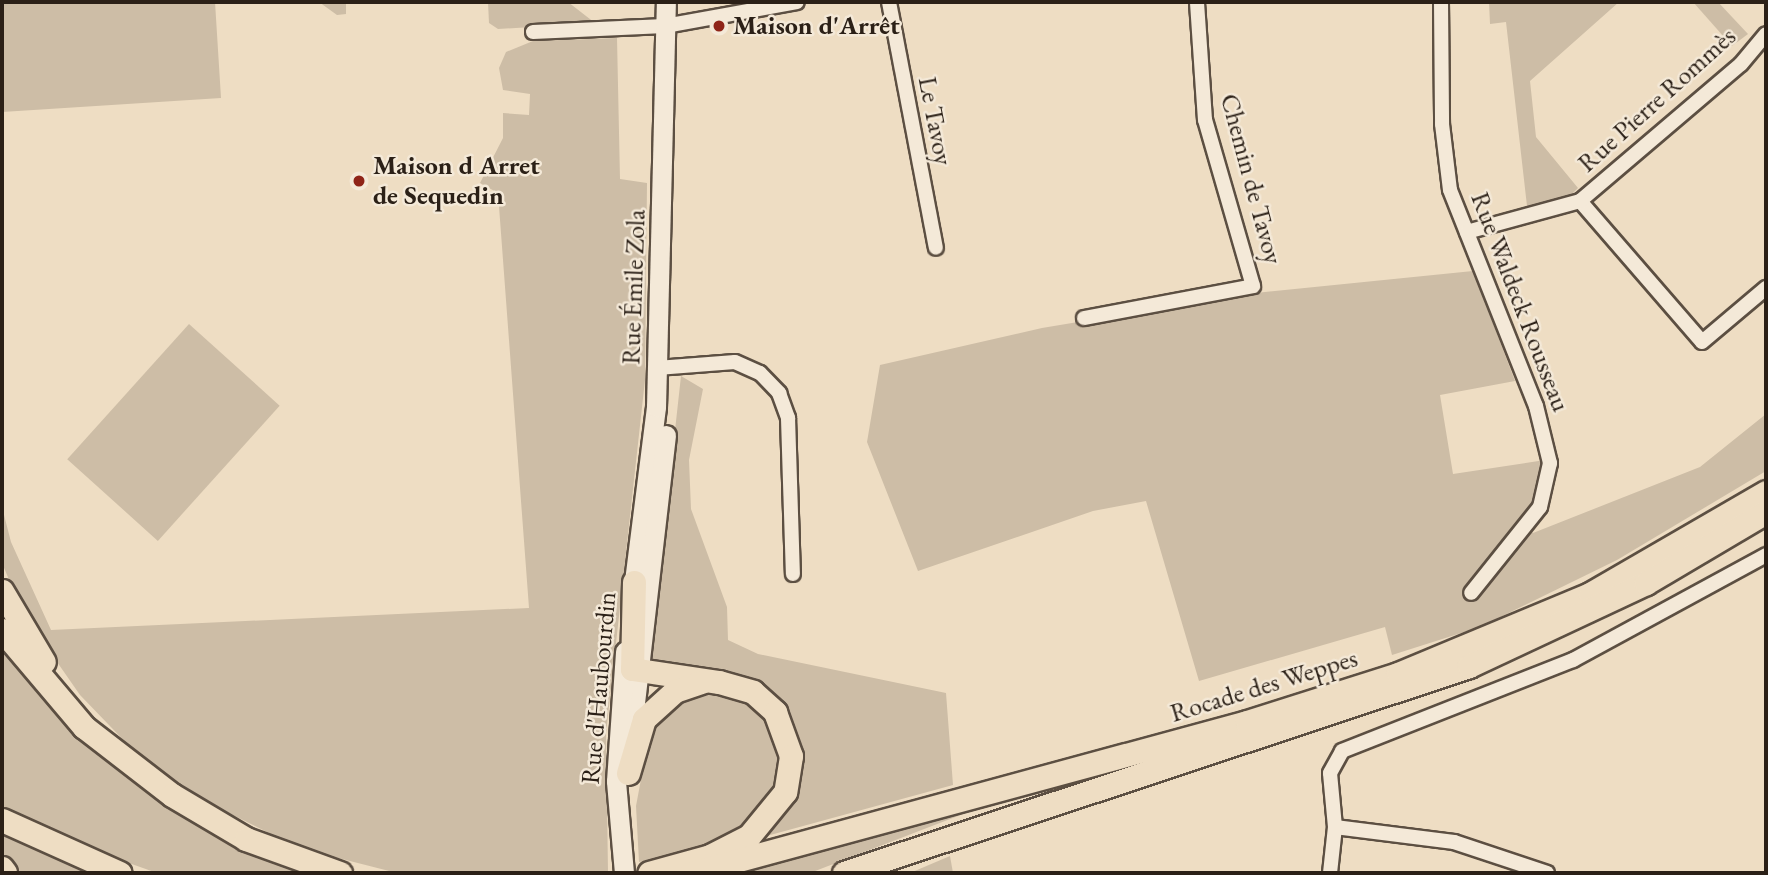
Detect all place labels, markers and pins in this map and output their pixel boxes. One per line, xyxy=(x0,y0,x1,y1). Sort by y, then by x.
place label: Maison d'Arrêt xyxy=(733,10,900,42)
marker: Maison d'Arrêt xyxy=(711,18,727,34)
place label: Maison d Arret de Sequedin xyxy=(373,150,540,212)
marker: Maison d Arret de Sequedin xyxy=(351,173,367,189)

